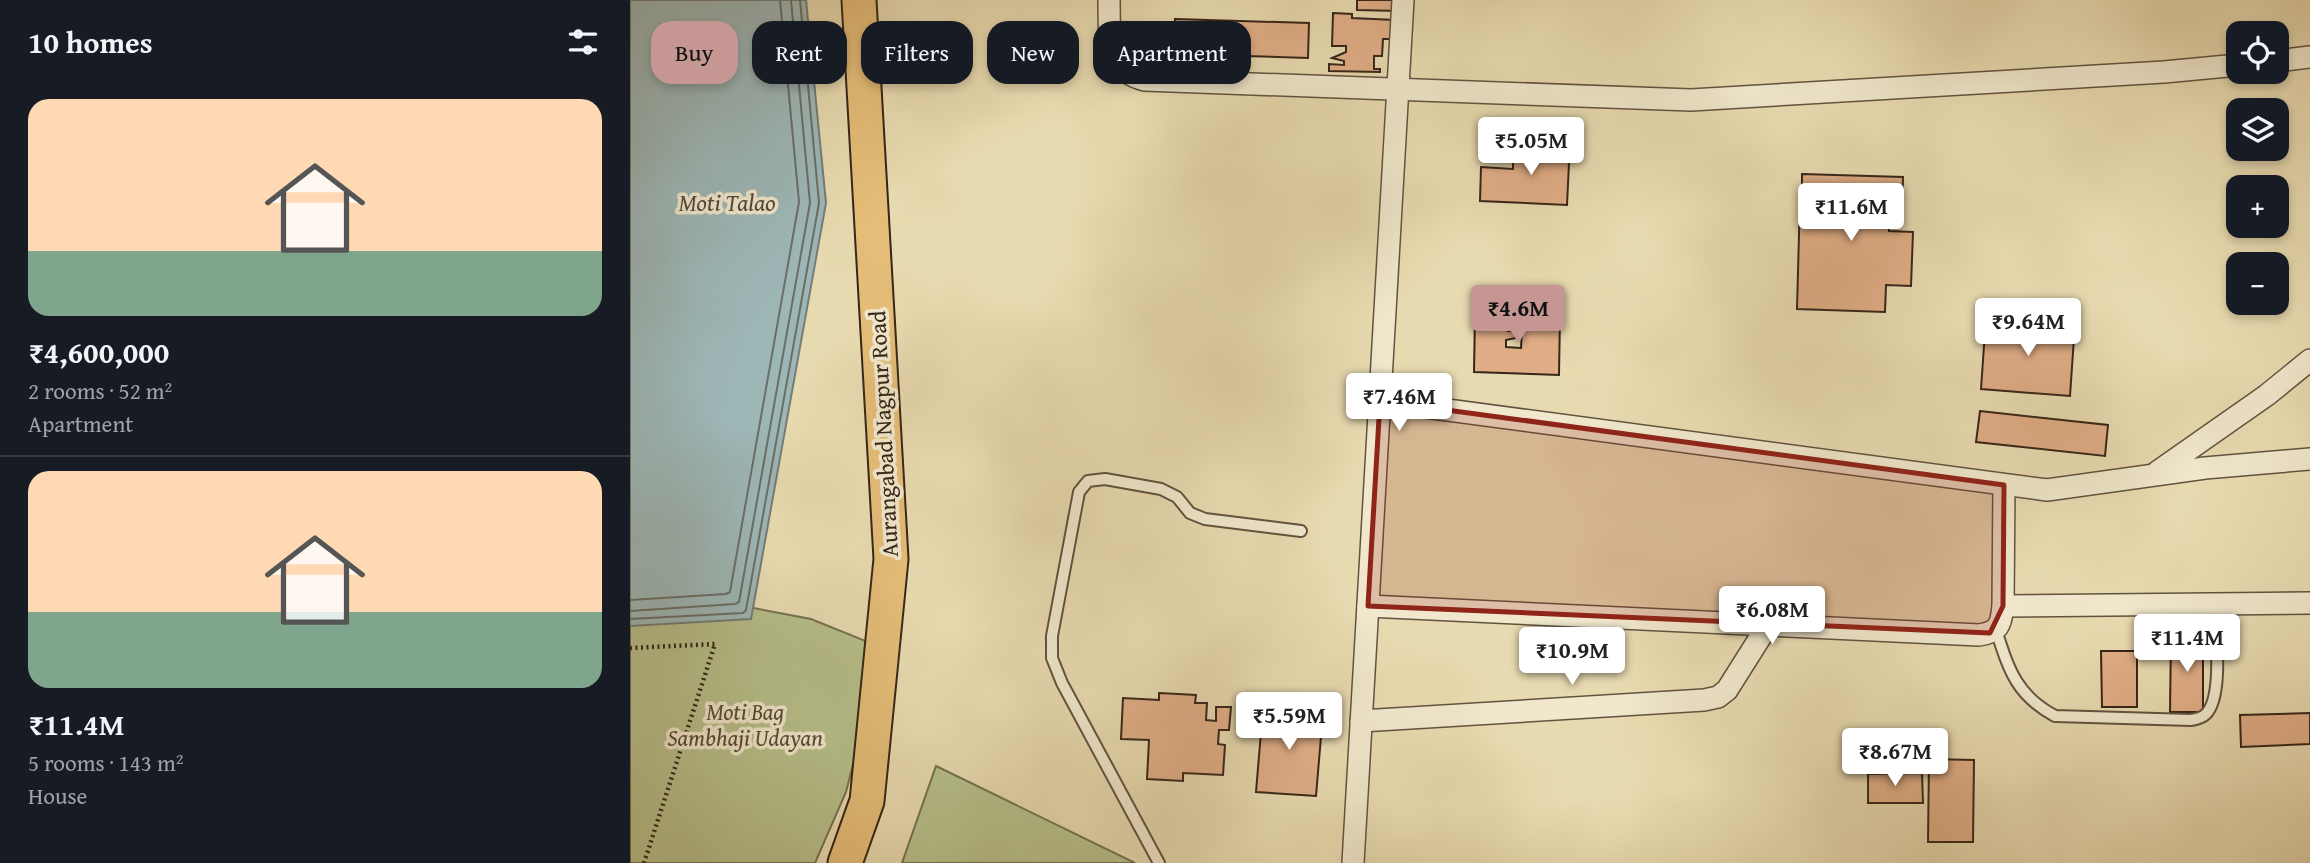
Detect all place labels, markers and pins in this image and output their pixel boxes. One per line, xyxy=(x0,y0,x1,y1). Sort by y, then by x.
pin: ₹5.05M xyxy=(1474,118,1588,177)
pin: ₹11.6M xyxy=(1794,184,1908,243)
pin: ₹4.6M xyxy=(1469,286,1567,345)
pin: ₹9.64M xyxy=(1971,298,2085,358)
pin: ₹7.46M xyxy=(1342,374,1456,433)
pin: ₹6.08M xyxy=(1715,586,1829,646)
pin: ₹11.4M xyxy=(2130,614,2244,674)
pin: ₹10.9M xyxy=(1515,628,1629,687)
pin: ₹5.59M xyxy=(1232,692,1346,752)
pin: ₹8.67M xyxy=(1838,728,1952,788)

